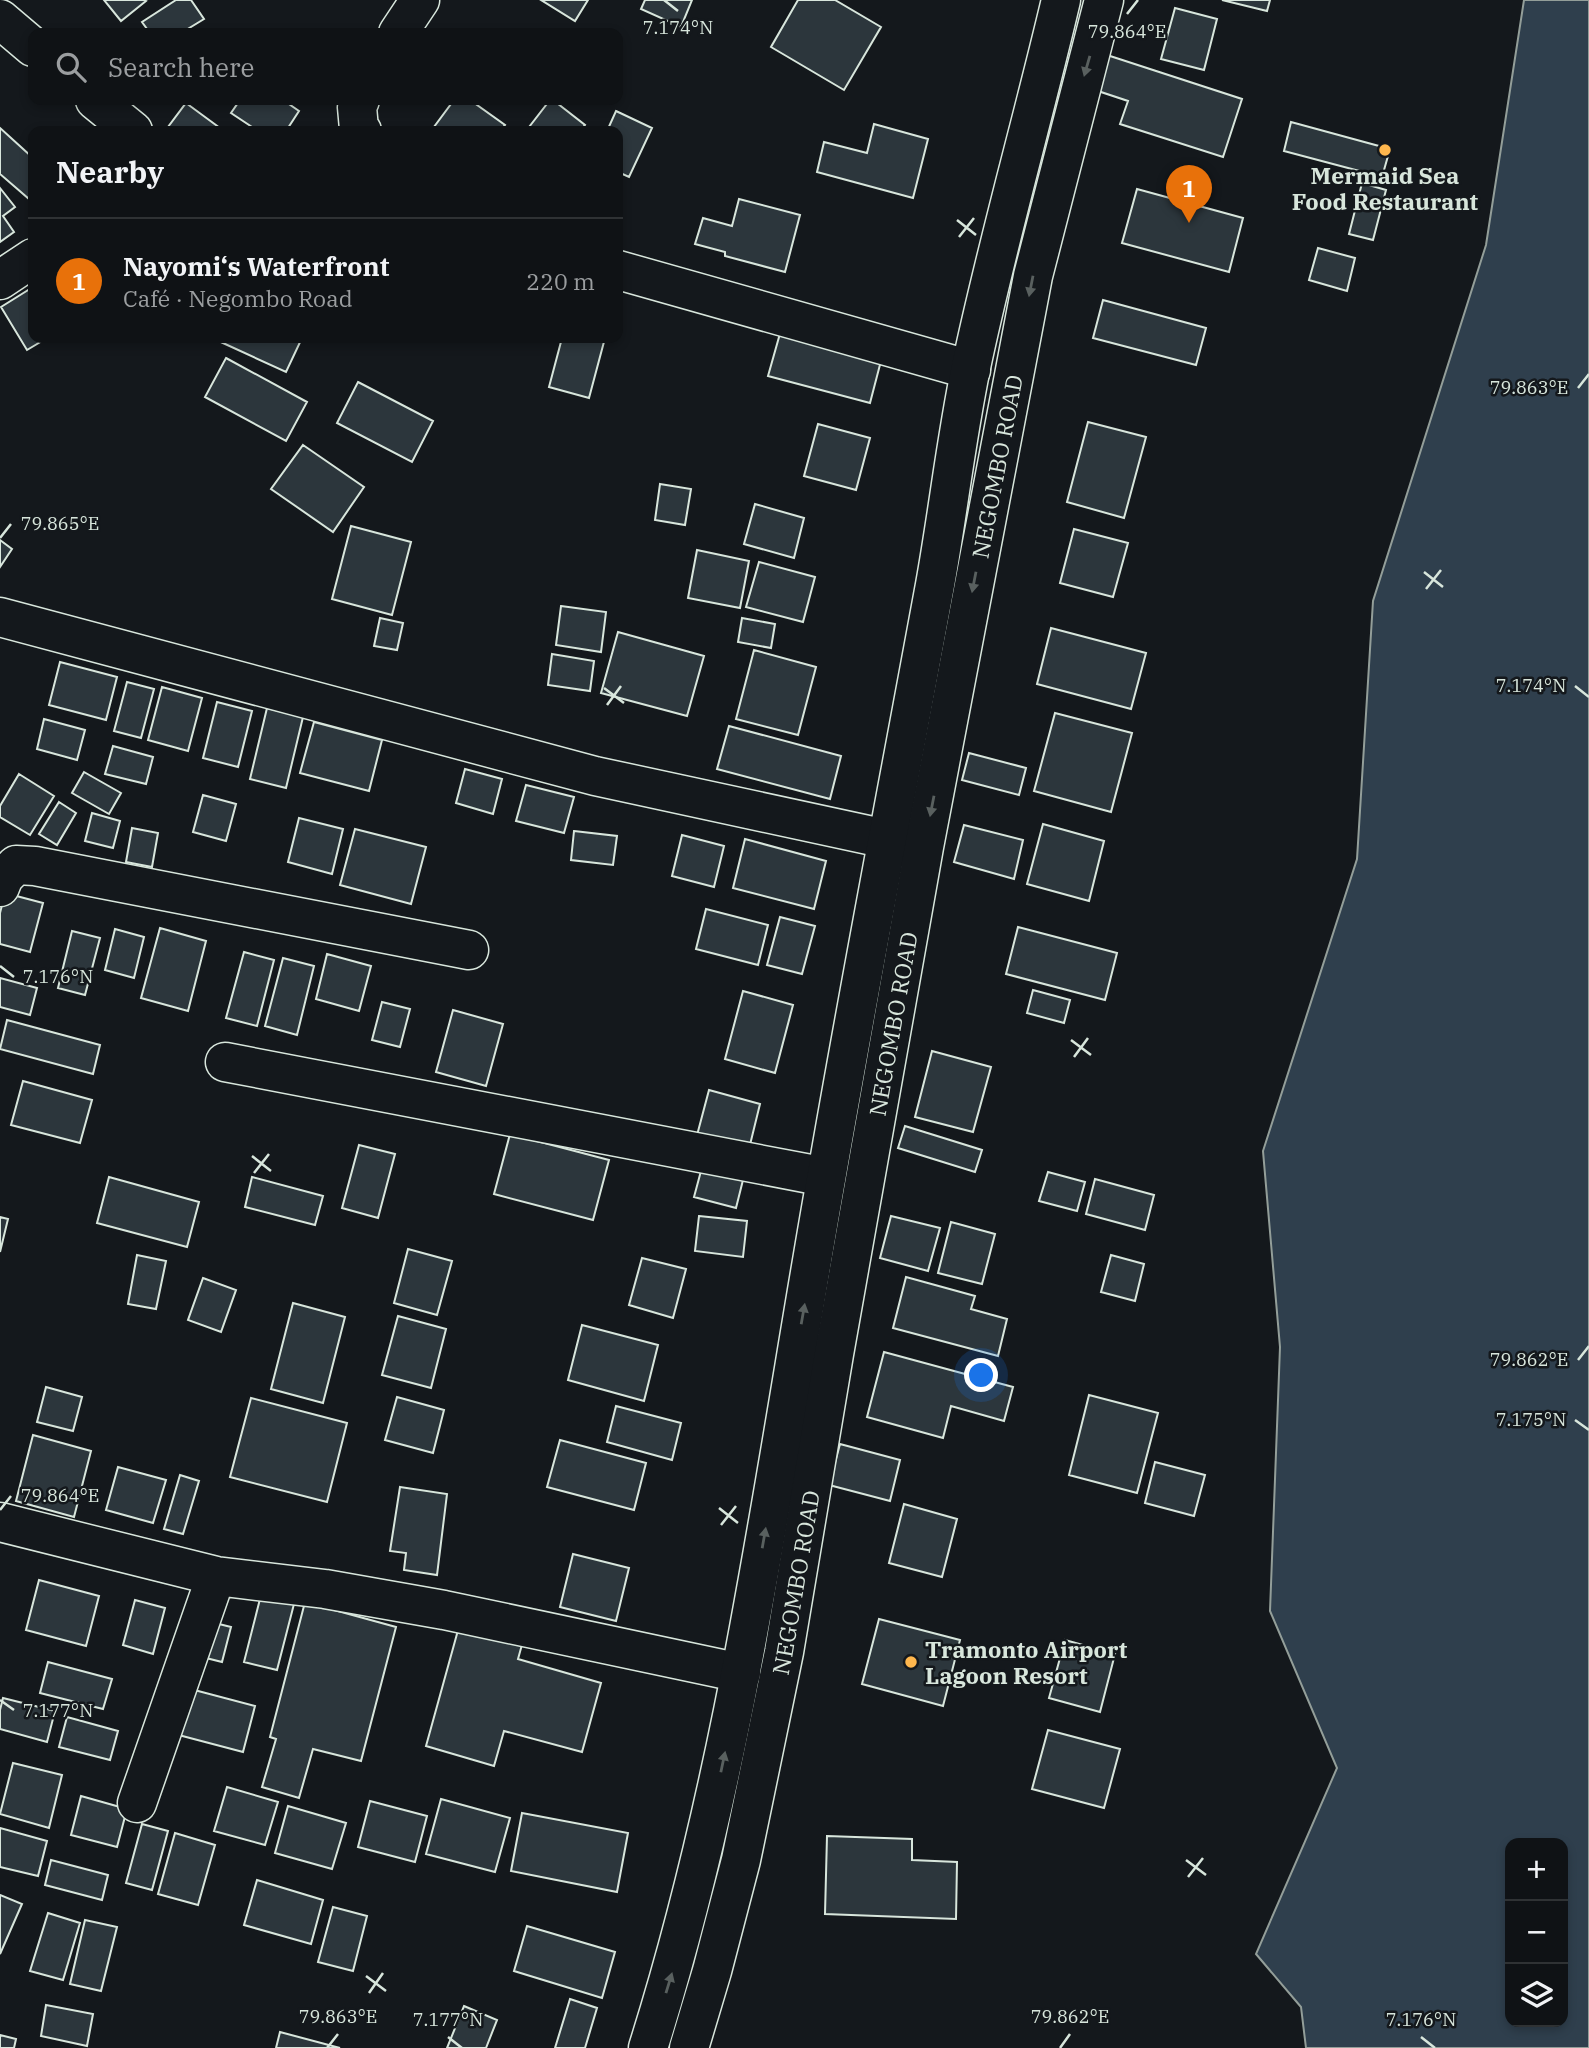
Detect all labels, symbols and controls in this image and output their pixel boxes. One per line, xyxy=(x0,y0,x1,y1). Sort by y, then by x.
text: 7.174°N xyxy=(643,16,713,39)
text: 79.864°E xyxy=(1088,20,1166,43)
search box xyxy=(28,28,623,105)
icon: search xyxy=(52,48,90,86)
text: Search here xyxy=(108,50,254,84)
one-way arrow xyxy=(1082,56,1092,77)
marker: Mermaid Sea Food Restaurant xyxy=(1377,142,1393,158)
text: Nearby xyxy=(56,152,164,191)
place label: Mermaid Sea Food Restaurant xyxy=(1292,160,1479,216)
pin: 1 xyxy=(1166,165,1212,223)
text: Nayomi‘s Waterfront xyxy=(123,249,389,283)
text: 1 xyxy=(72,266,86,296)
text: 220 m xyxy=(526,266,595,296)
one-way arrow xyxy=(1025,275,1036,297)
text: Café · Negombo Road xyxy=(123,283,353,313)
street label: NEGOMBO ROAD xyxy=(964,372,1029,561)
text: 79.863°E xyxy=(1490,376,1568,399)
text: 79.865°E xyxy=(21,512,99,535)
one-way arrow xyxy=(968,571,979,593)
text: 7.174°N xyxy=(1496,674,1566,697)
one-way arrow xyxy=(926,795,937,817)
street label: NEGOMBO ROAD xyxy=(862,929,924,1118)
text: 7.176°N xyxy=(23,965,93,988)
one-way arrow xyxy=(798,1303,809,1325)
text: 79.862°E xyxy=(1490,1348,1568,1371)
your location xyxy=(964,1358,998,1392)
text: 7.175°N xyxy=(1496,1408,1566,1431)
text: 79.864°E xyxy=(21,1484,99,1507)
street label: NEGOMBO ROAD xyxy=(765,1488,826,1677)
one-way arrow xyxy=(759,1527,770,1549)
place label: Tramonto Airport Lagoon Resort xyxy=(925,1634,1128,1690)
marker: Tramonto Airport Lagoon Resort xyxy=(903,1654,919,1670)
text: 7.177°N xyxy=(23,1699,93,1722)
one-way arrow xyxy=(717,1751,728,1773)
map controls xyxy=(1505,1838,1568,2027)
button: + xyxy=(1505,1838,1568,1901)
button: − xyxy=(1505,1901,1568,1964)
button: layers xyxy=(1505,1964,1568,2027)
one-way arrow xyxy=(664,1972,674,1993)
text: 79.863°E xyxy=(299,2005,377,2028)
text: 79.862°E xyxy=(1031,2005,1109,2028)
text: 7.177°N xyxy=(413,2008,483,2031)
text: 7.176°N xyxy=(1386,2008,1456,2031)

